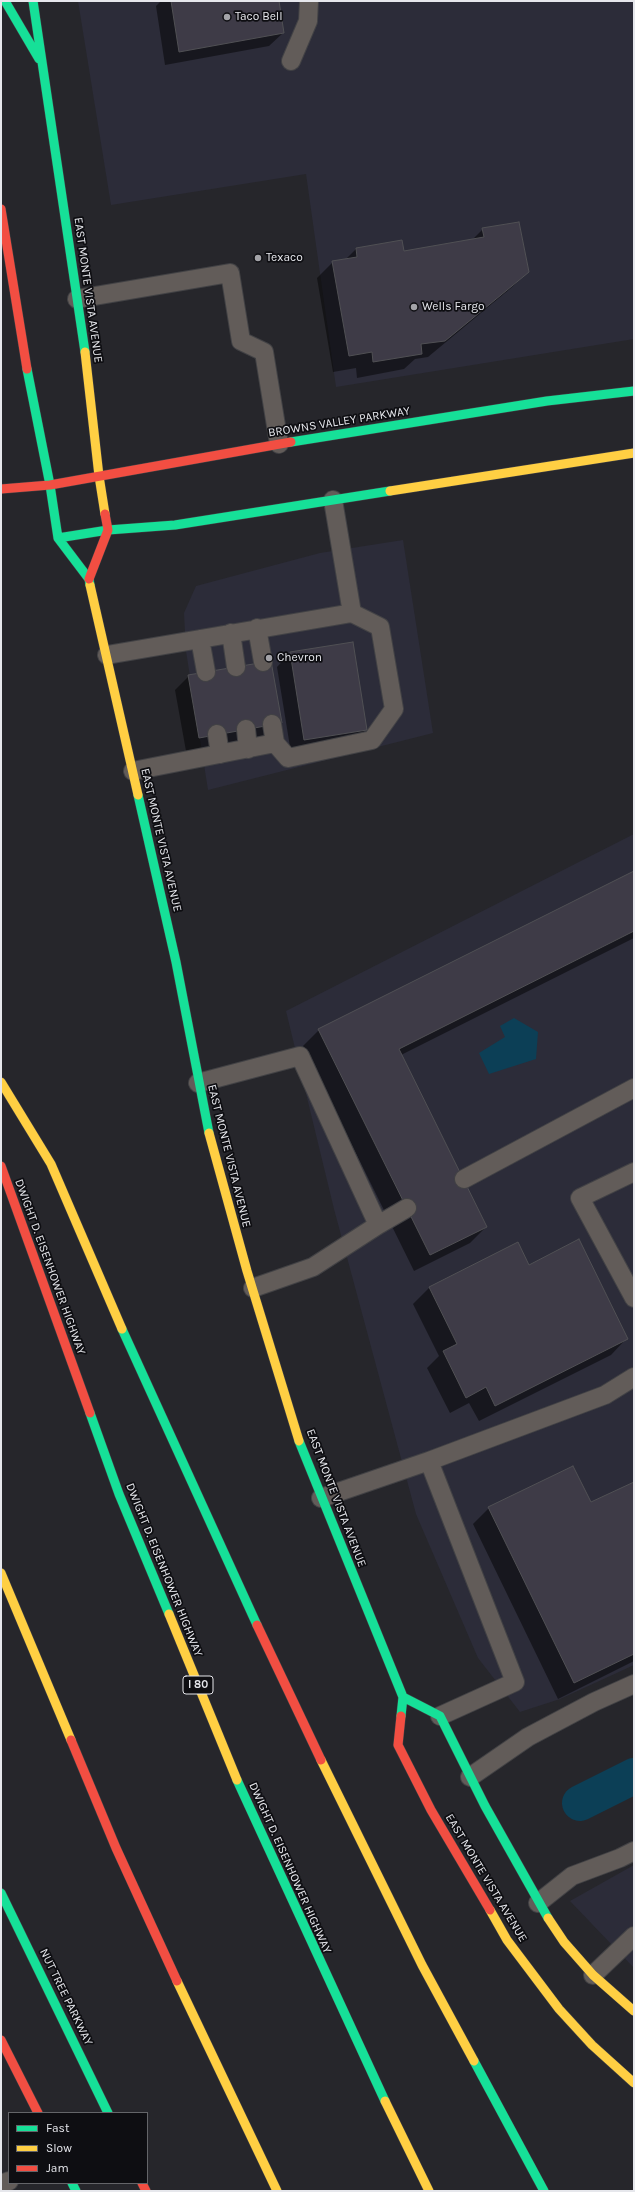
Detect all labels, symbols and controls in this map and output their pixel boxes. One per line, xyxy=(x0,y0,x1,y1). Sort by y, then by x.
place label: Taco Bell xyxy=(235,10,283,24)
marker: Taco Bell xyxy=(222,12,232,22)
street label: EAST MONTE VISTA AVENUE xyxy=(71,216,105,364)
place label: Texaco xyxy=(266,251,303,265)
marker: Texaco xyxy=(253,253,263,263)
place label: Wells Fargo xyxy=(422,300,484,314)
marker: Wells Fargo xyxy=(409,302,419,312)
street label: BROWNS VALLEY PARKWAY xyxy=(267,404,411,440)
place label: Chevron xyxy=(277,651,322,665)
marker: Chevron xyxy=(264,653,274,663)
street label: EAST MONTE VISTA AVENUE xyxy=(137,767,185,913)
street label: EAST MONTE VISTA AVENUE xyxy=(204,1083,254,1229)
street label: DWIGHT D. EISENHOWER HIGHWAY xyxy=(11,1177,89,1357)
street label: EAST MONTE VISTA AVENUE xyxy=(303,1427,369,1569)
street label: DWIGHT D. EISENHOWER HIGHWAY xyxy=(123,1481,205,1659)
road number: I 80 xyxy=(183,1676,213,1694)
street label: DWIGHT D. EISENHOWER HIGHWAY xyxy=(246,1780,334,1956)
street label: EAST MONTE VISTA AVENUE xyxy=(442,1811,530,1945)
street label: NUT TREE PARKWAY xyxy=(36,1946,96,2048)
legend xyxy=(8,2112,148,2184)
text: Fast xyxy=(46,2121,69,2135)
text: Slow xyxy=(46,2141,72,2155)
text: Jam xyxy=(46,2161,69,2175)

